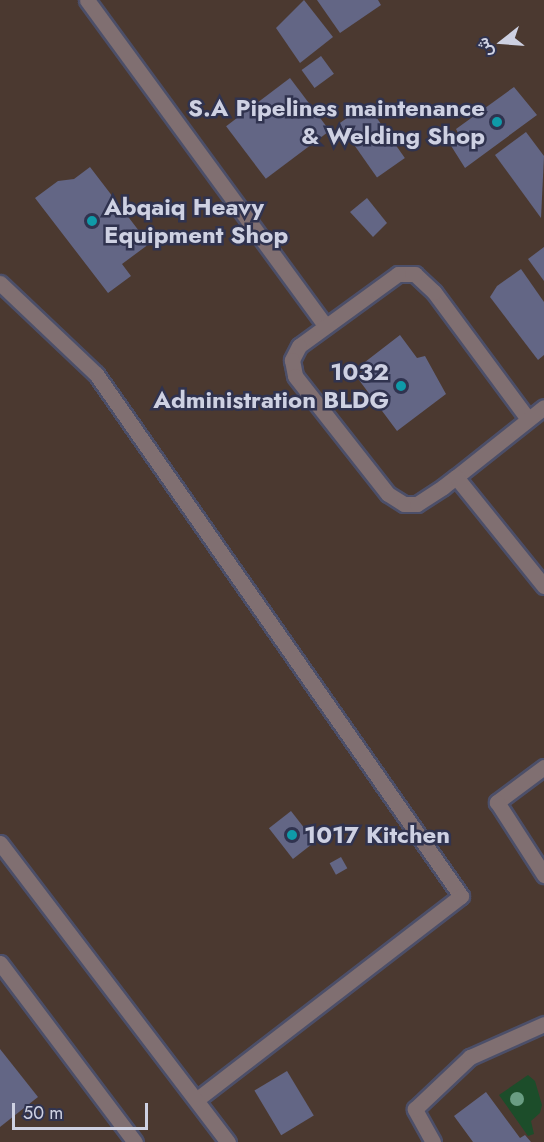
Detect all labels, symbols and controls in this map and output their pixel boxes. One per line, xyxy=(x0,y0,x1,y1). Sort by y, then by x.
north arrow xyxy=(472,12,532,72)
text: ش xyxy=(471,35,498,60)
place label: S.A Pipelines maintenance & Welding Shop xyxy=(188,94,485,150)
marker: S.A Pipelines maintenance & Welding Shop xyxy=(490,115,504,129)
place label: Abqaiq Heavy Equipment Shop xyxy=(104,193,288,249)
marker: Abqaiq Heavy Equipment Shop xyxy=(85,214,99,228)
place label: 1032 Administration BLDG xyxy=(153,358,389,414)
marker: 1032 Administration BLDG xyxy=(394,379,408,393)
place label: 1017 Kitchen xyxy=(304,821,450,849)
marker: 1017 Kitchen xyxy=(285,828,299,842)
scale bar xyxy=(15,1091,152,1129)
text: 50 m xyxy=(23,1100,63,1126)

